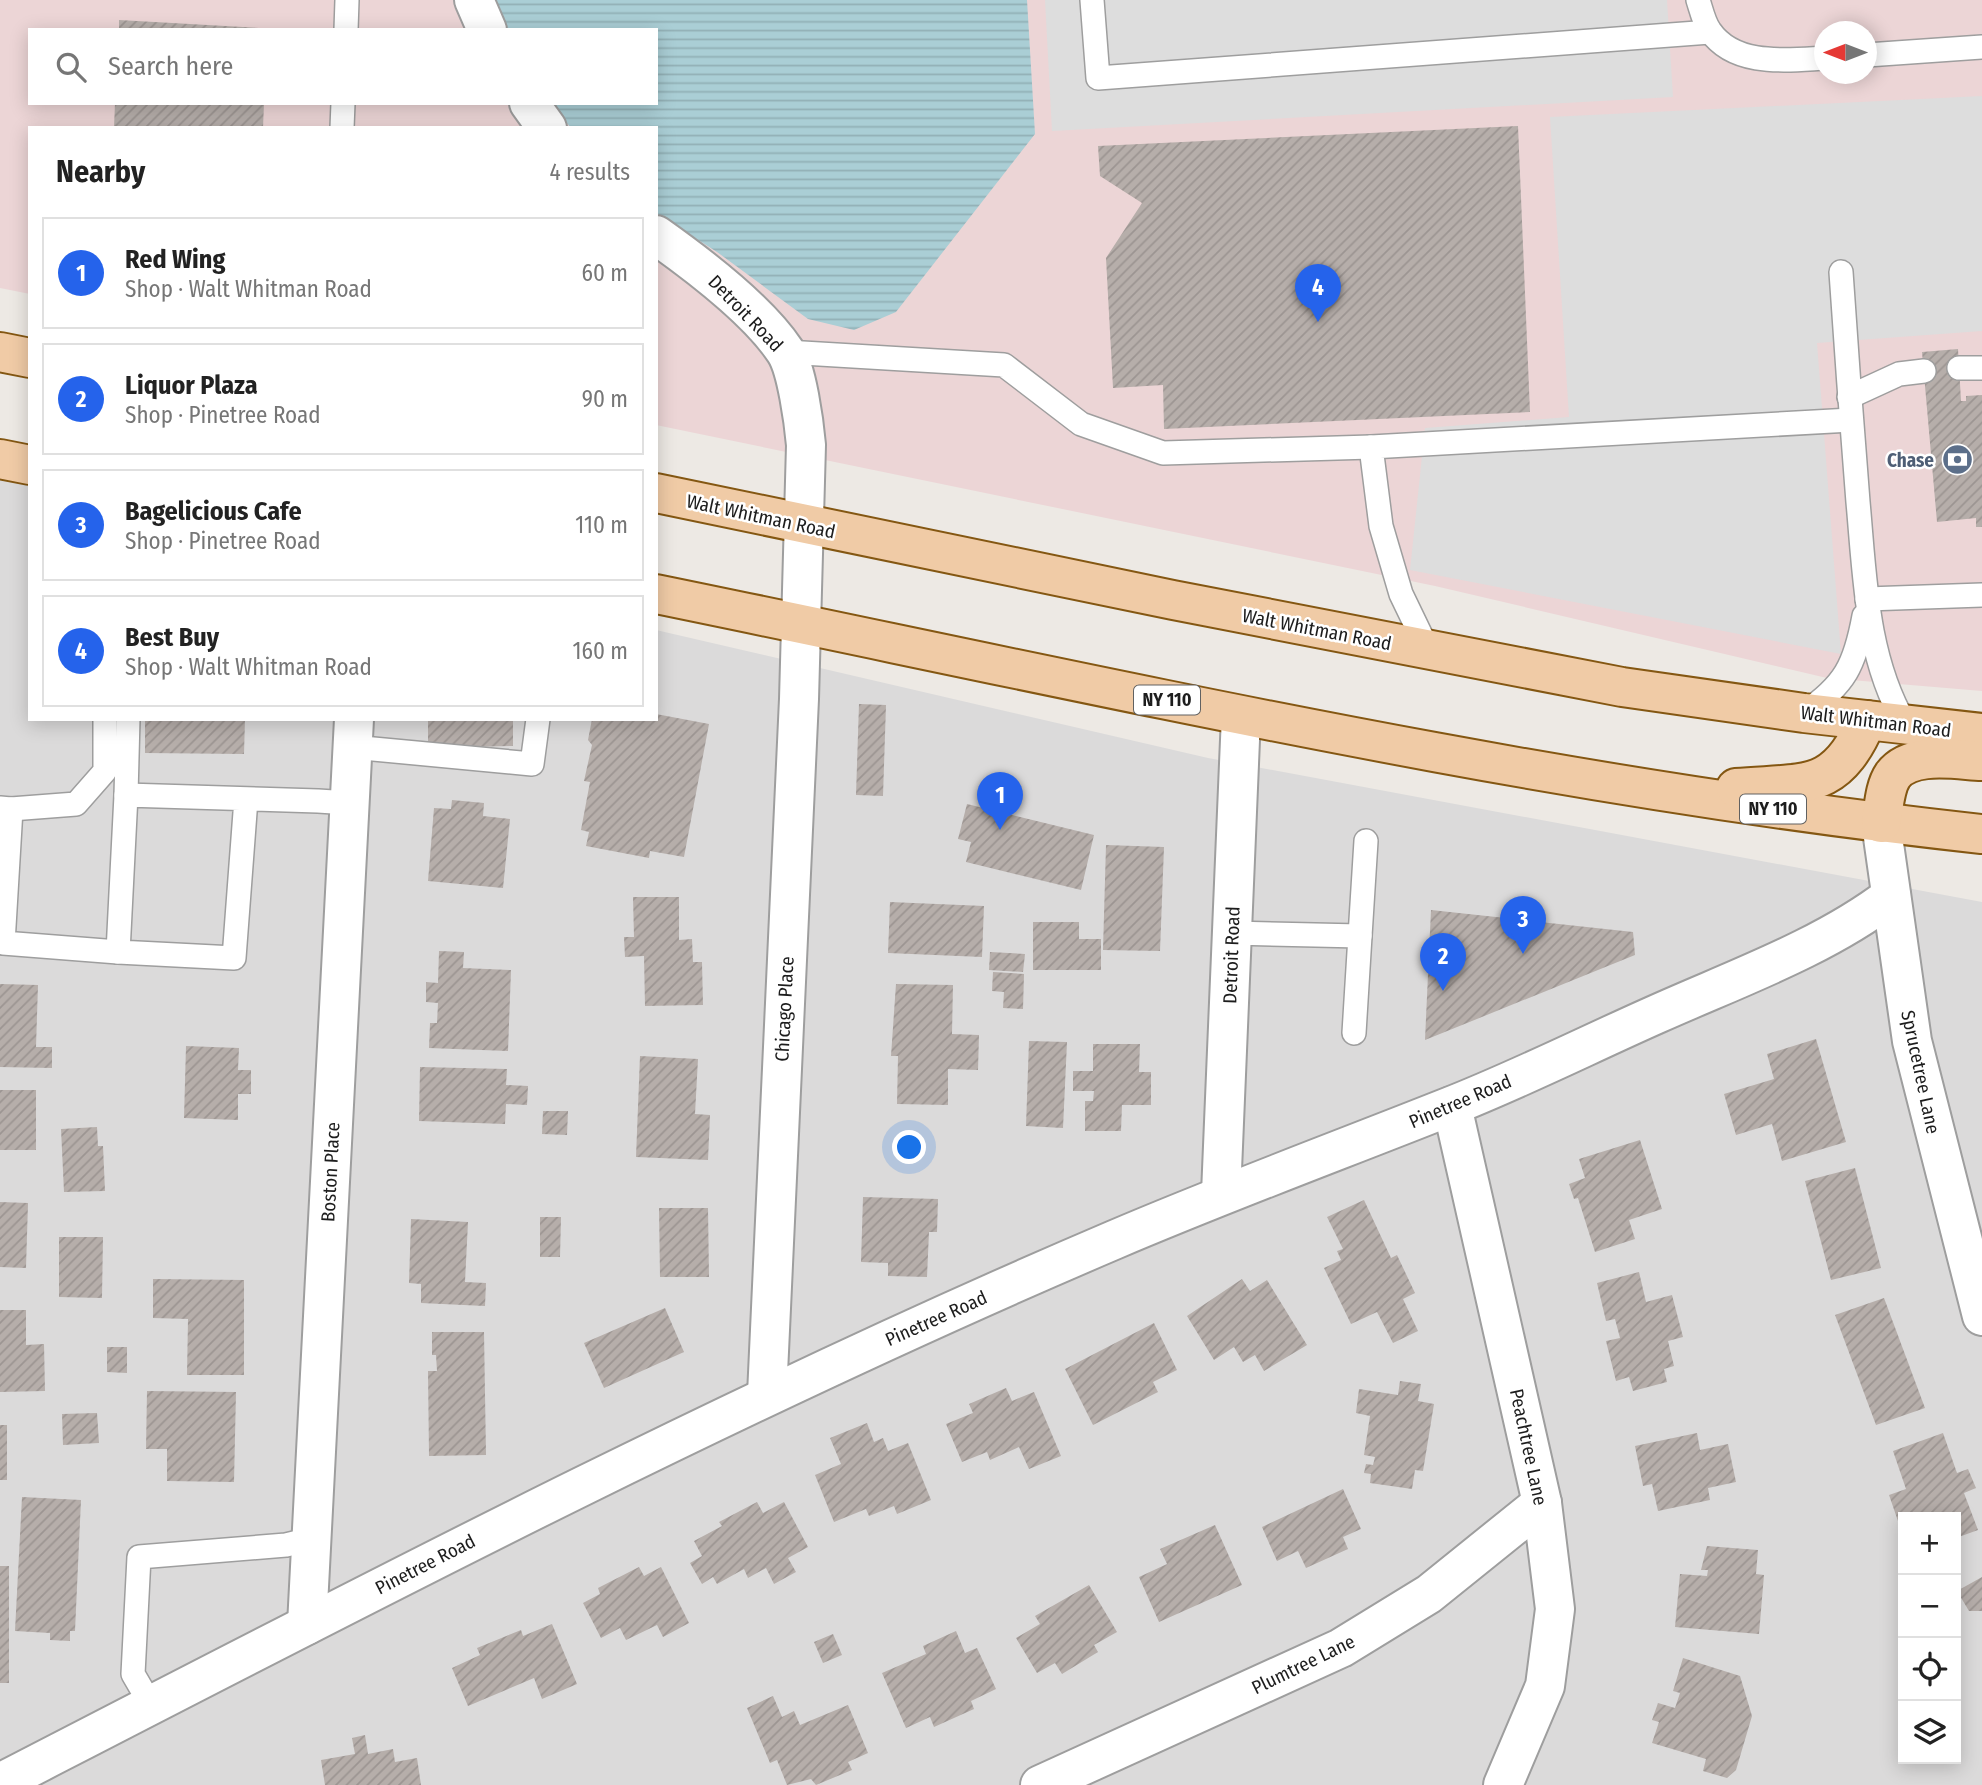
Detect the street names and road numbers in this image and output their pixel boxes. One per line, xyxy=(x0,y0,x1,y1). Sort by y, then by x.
street label: Detroit Road xyxy=(703,270,788,356)
street label: Walt Whitman Road xyxy=(684,489,837,543)
street label: Walt Whitman Road xyxy=(1240,604,1393,655)
road number: NY 110 xyxy=(1134,686,1200,714)
street label: Walt Whitman Road xyxy=(1799,701,1953,742)
road number: NY 110 xyxy=(1740,794,1806,824)
street label: Detroit Road xyxy=(1218,906,1245,1004)
street label: Chicago Place xyxy=(770,956,799,1062)
street label: Sprucetree Lane xyxy=(1896,1008,1945,1136)
street label: Pinetree Road xyxy=(1406,1070,1515,1133)
street label: Boston Place xyxy=(316,1121,345,1223)
street label: Pinetree Road xyxy=(882,1286,991,1351)
street label: Peachtree Lane xyxy=(1505,1387,1552,1507)
street label: Pinetree Road xyxy=(371,1529,479,1599)
street label: Plumtree Lane xyxy=(1248,1630,1359,1699)

